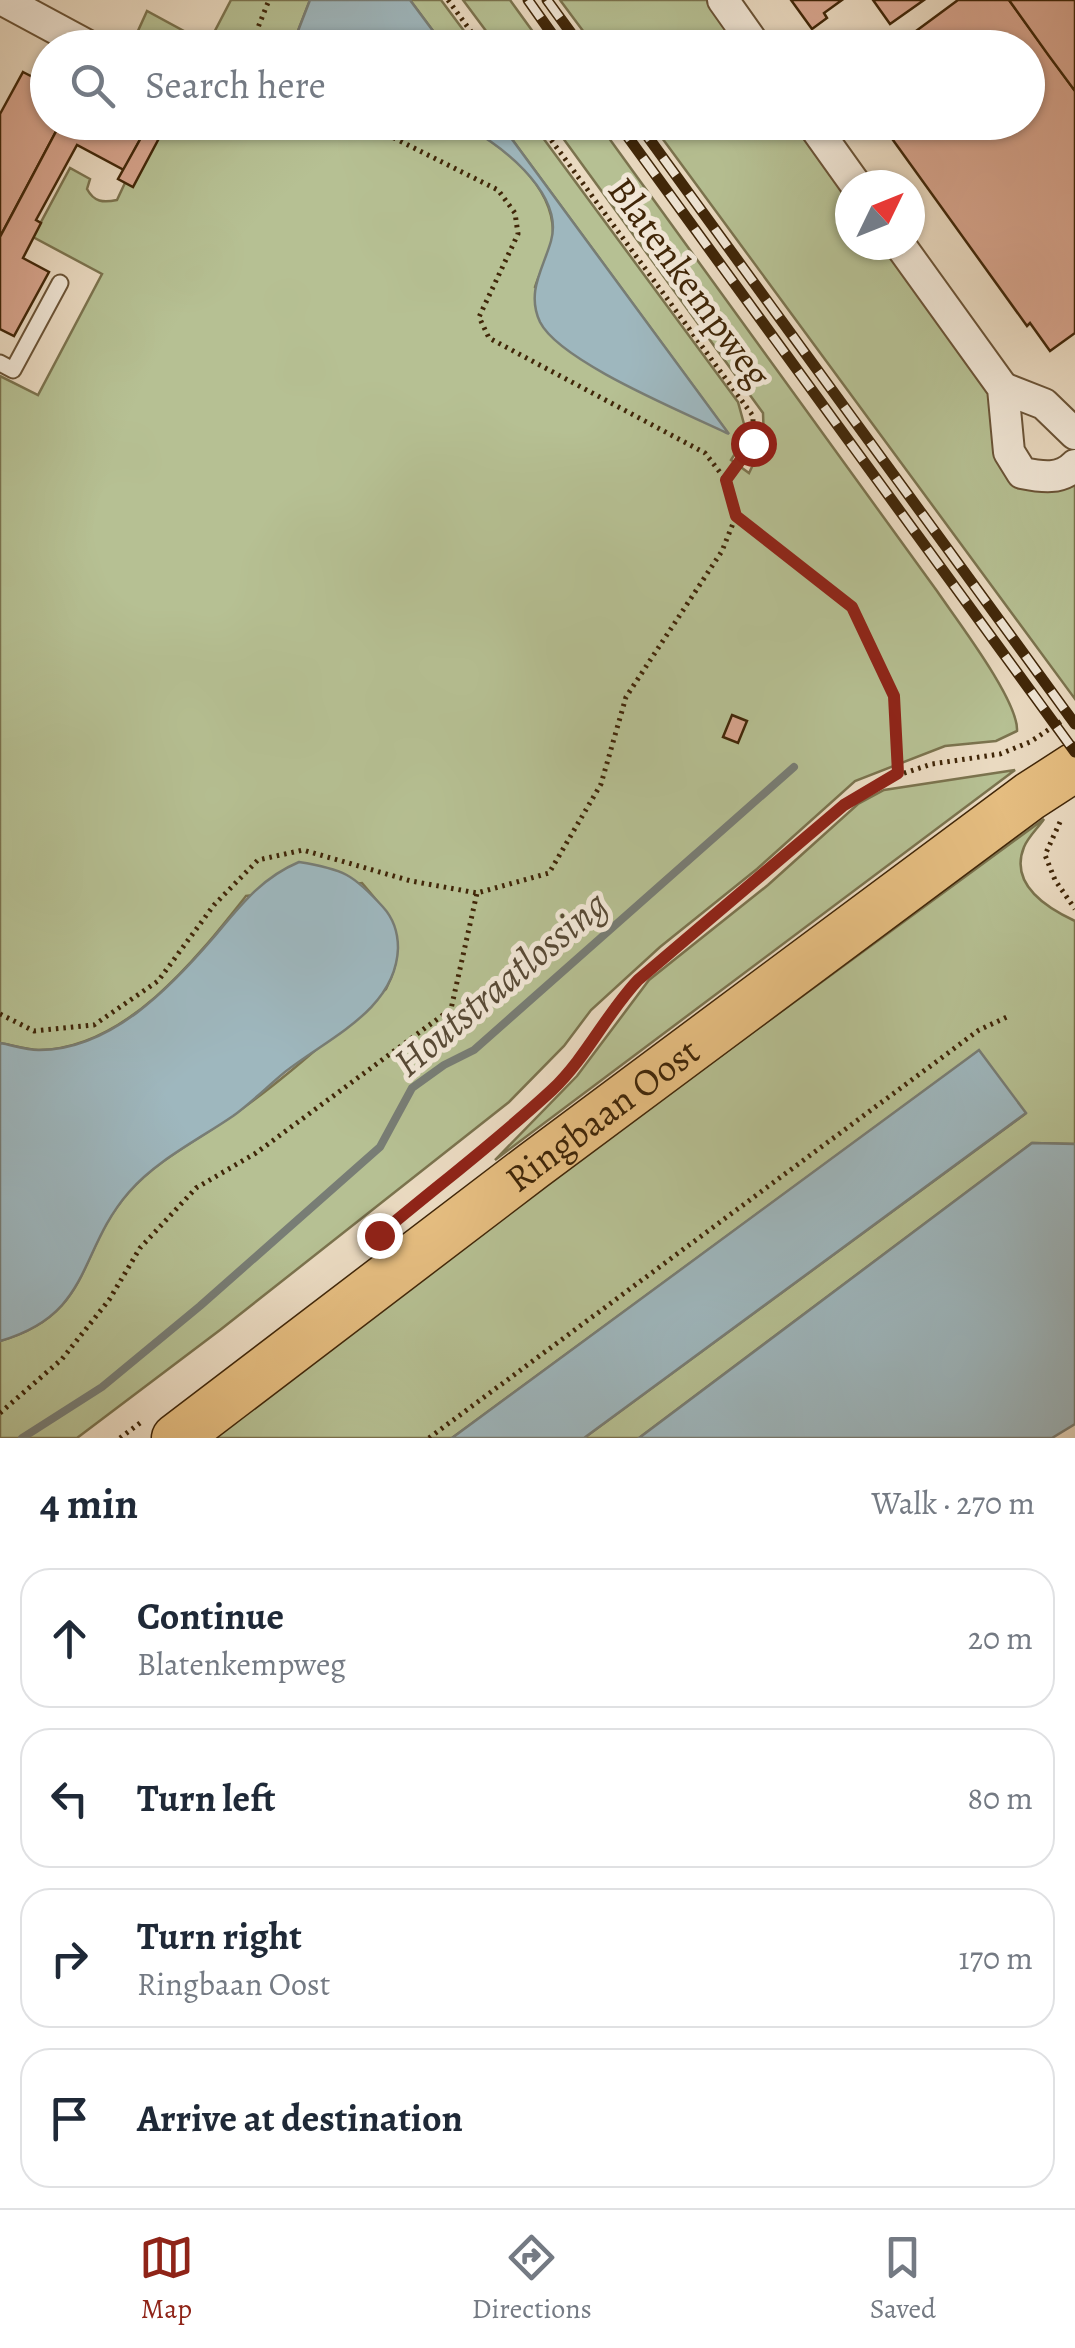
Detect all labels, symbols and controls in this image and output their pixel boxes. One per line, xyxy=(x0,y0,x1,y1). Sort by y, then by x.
search box xyxy=(30,30,1045,140)
icon: search xyxy=(65,58,120,113)
text: Search here xyxy=(145,59,326,111)
street label: Blatenkempweg xyxy=(596,166,784,398)
north arrow xyxy=(835,170,925,260)
route start xyxy=(731,421,777,467)
water label: Houtstraatlossing xyxy=(382,877,619,1089)
street label: Ringbaan Oost xyxy=(494,1025,710,1204)
route end xyxy=(357,1213,403,1259)
text: 4 min xyxy=(40,1475,138,1532)
text: Walk · 270 m xyxy=(871,1481,1035,1525)
text: Continue xyxy=(137,1590,284,1642)
icon: ahead xyxy=(42,1611,97,1666)
text: 20 m xyxy=(968,1616,1033,1660)
text: Blatenkempweg xyxy=(137,1642,346,1686)
icon: left xyxy=(42,1771,97,1826)
text: Turn left xyxy=(137,1772,276,1824)
text: 80 m xyxy=(967,1776,1033,1820)
text: Turn right xyxy=(137,1910,302,1962)
icon: right xyxy=(42,1931,97,1986)
text: 170 m xyxy=(959,1936,1033,1980)
text: Ringbaan Oost xyxy=(137,1962,330,2006)
icon: arrive xyxy=(42,2091,97,2146)
text: Arrive at destination xyxy=(137,2092,463,2144)
tab: Map xyxy=(139,2230,194,2328)
tab: Directions xyxy=(472,2230,592,2328)
tab: Saved xyxy=(870,2230,936,2328)

